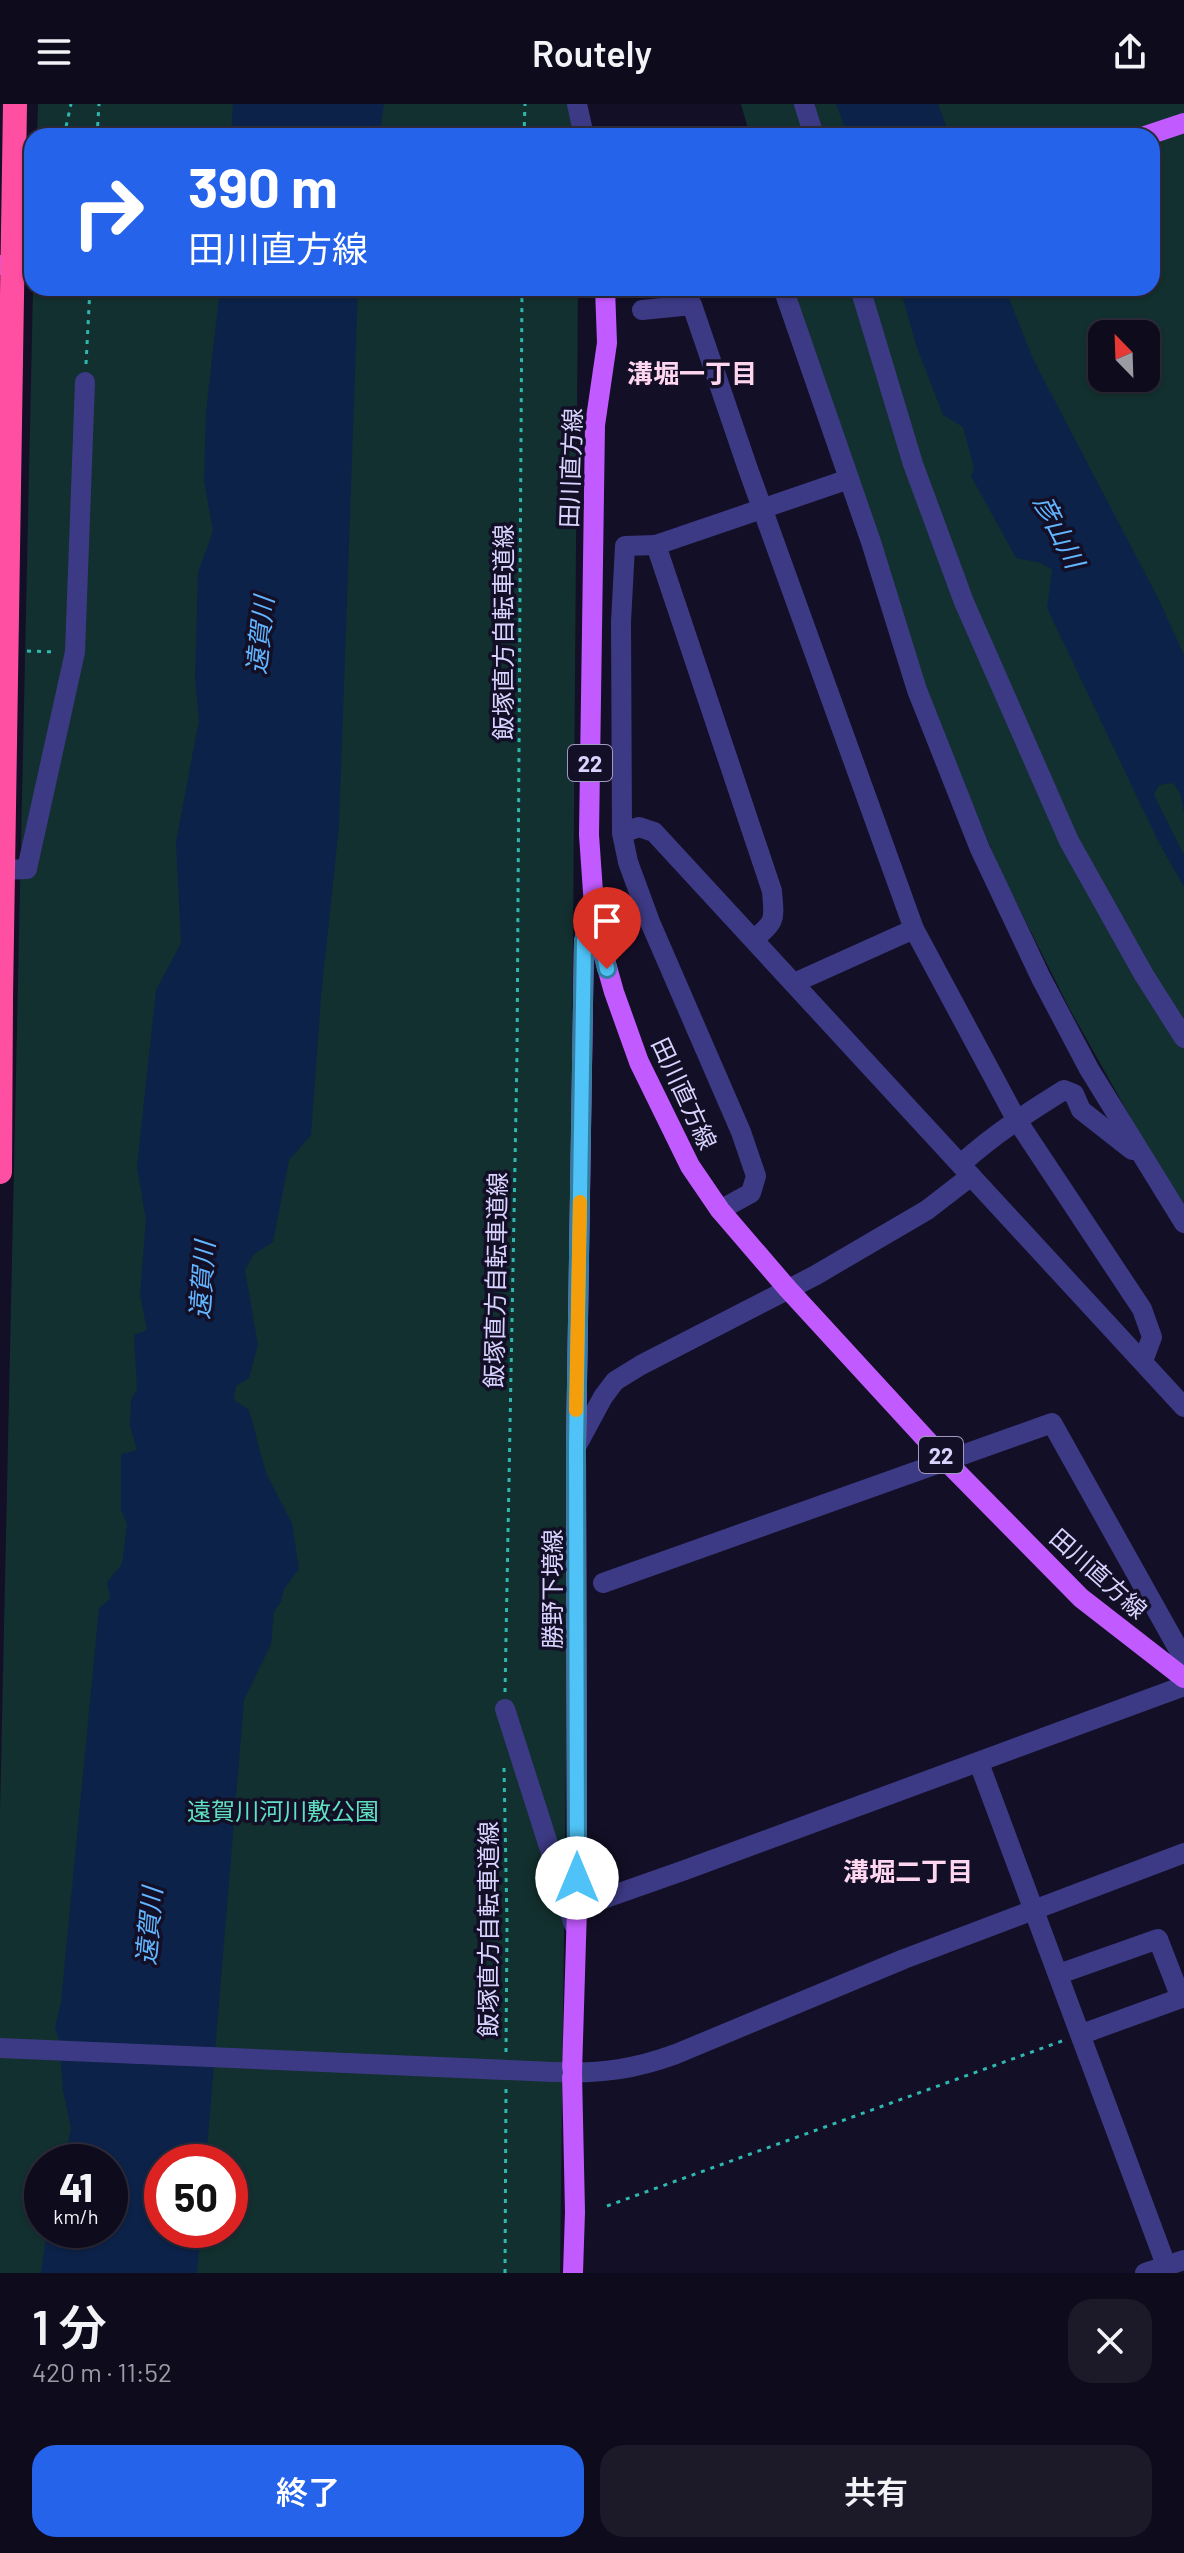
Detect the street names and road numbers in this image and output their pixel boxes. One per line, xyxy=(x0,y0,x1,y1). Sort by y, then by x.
street label: 田川直方線 xyxy=(553,408,587,528)
street label: 飯塚直方自転車道線 xyxy=(488,524,517,740)
road number: 22 xyxy=(568,745,612,781)
street label: 田川直方線 xyxy=(647,1032,723,1154)
street label: 飯塚直方自転車道線 xyxy=(479,1172,511,1388)
road number: 22 xyxy=(919,1437,963,1473)
street label: 田川直方線 xyxy=(1045,1522,1153,1624)
street label: 勝野下境線 xyxy=(537,1529,566,1649)
street label: 飯塚直方自転車道線 xyxy=(473,1821,502,2037)

